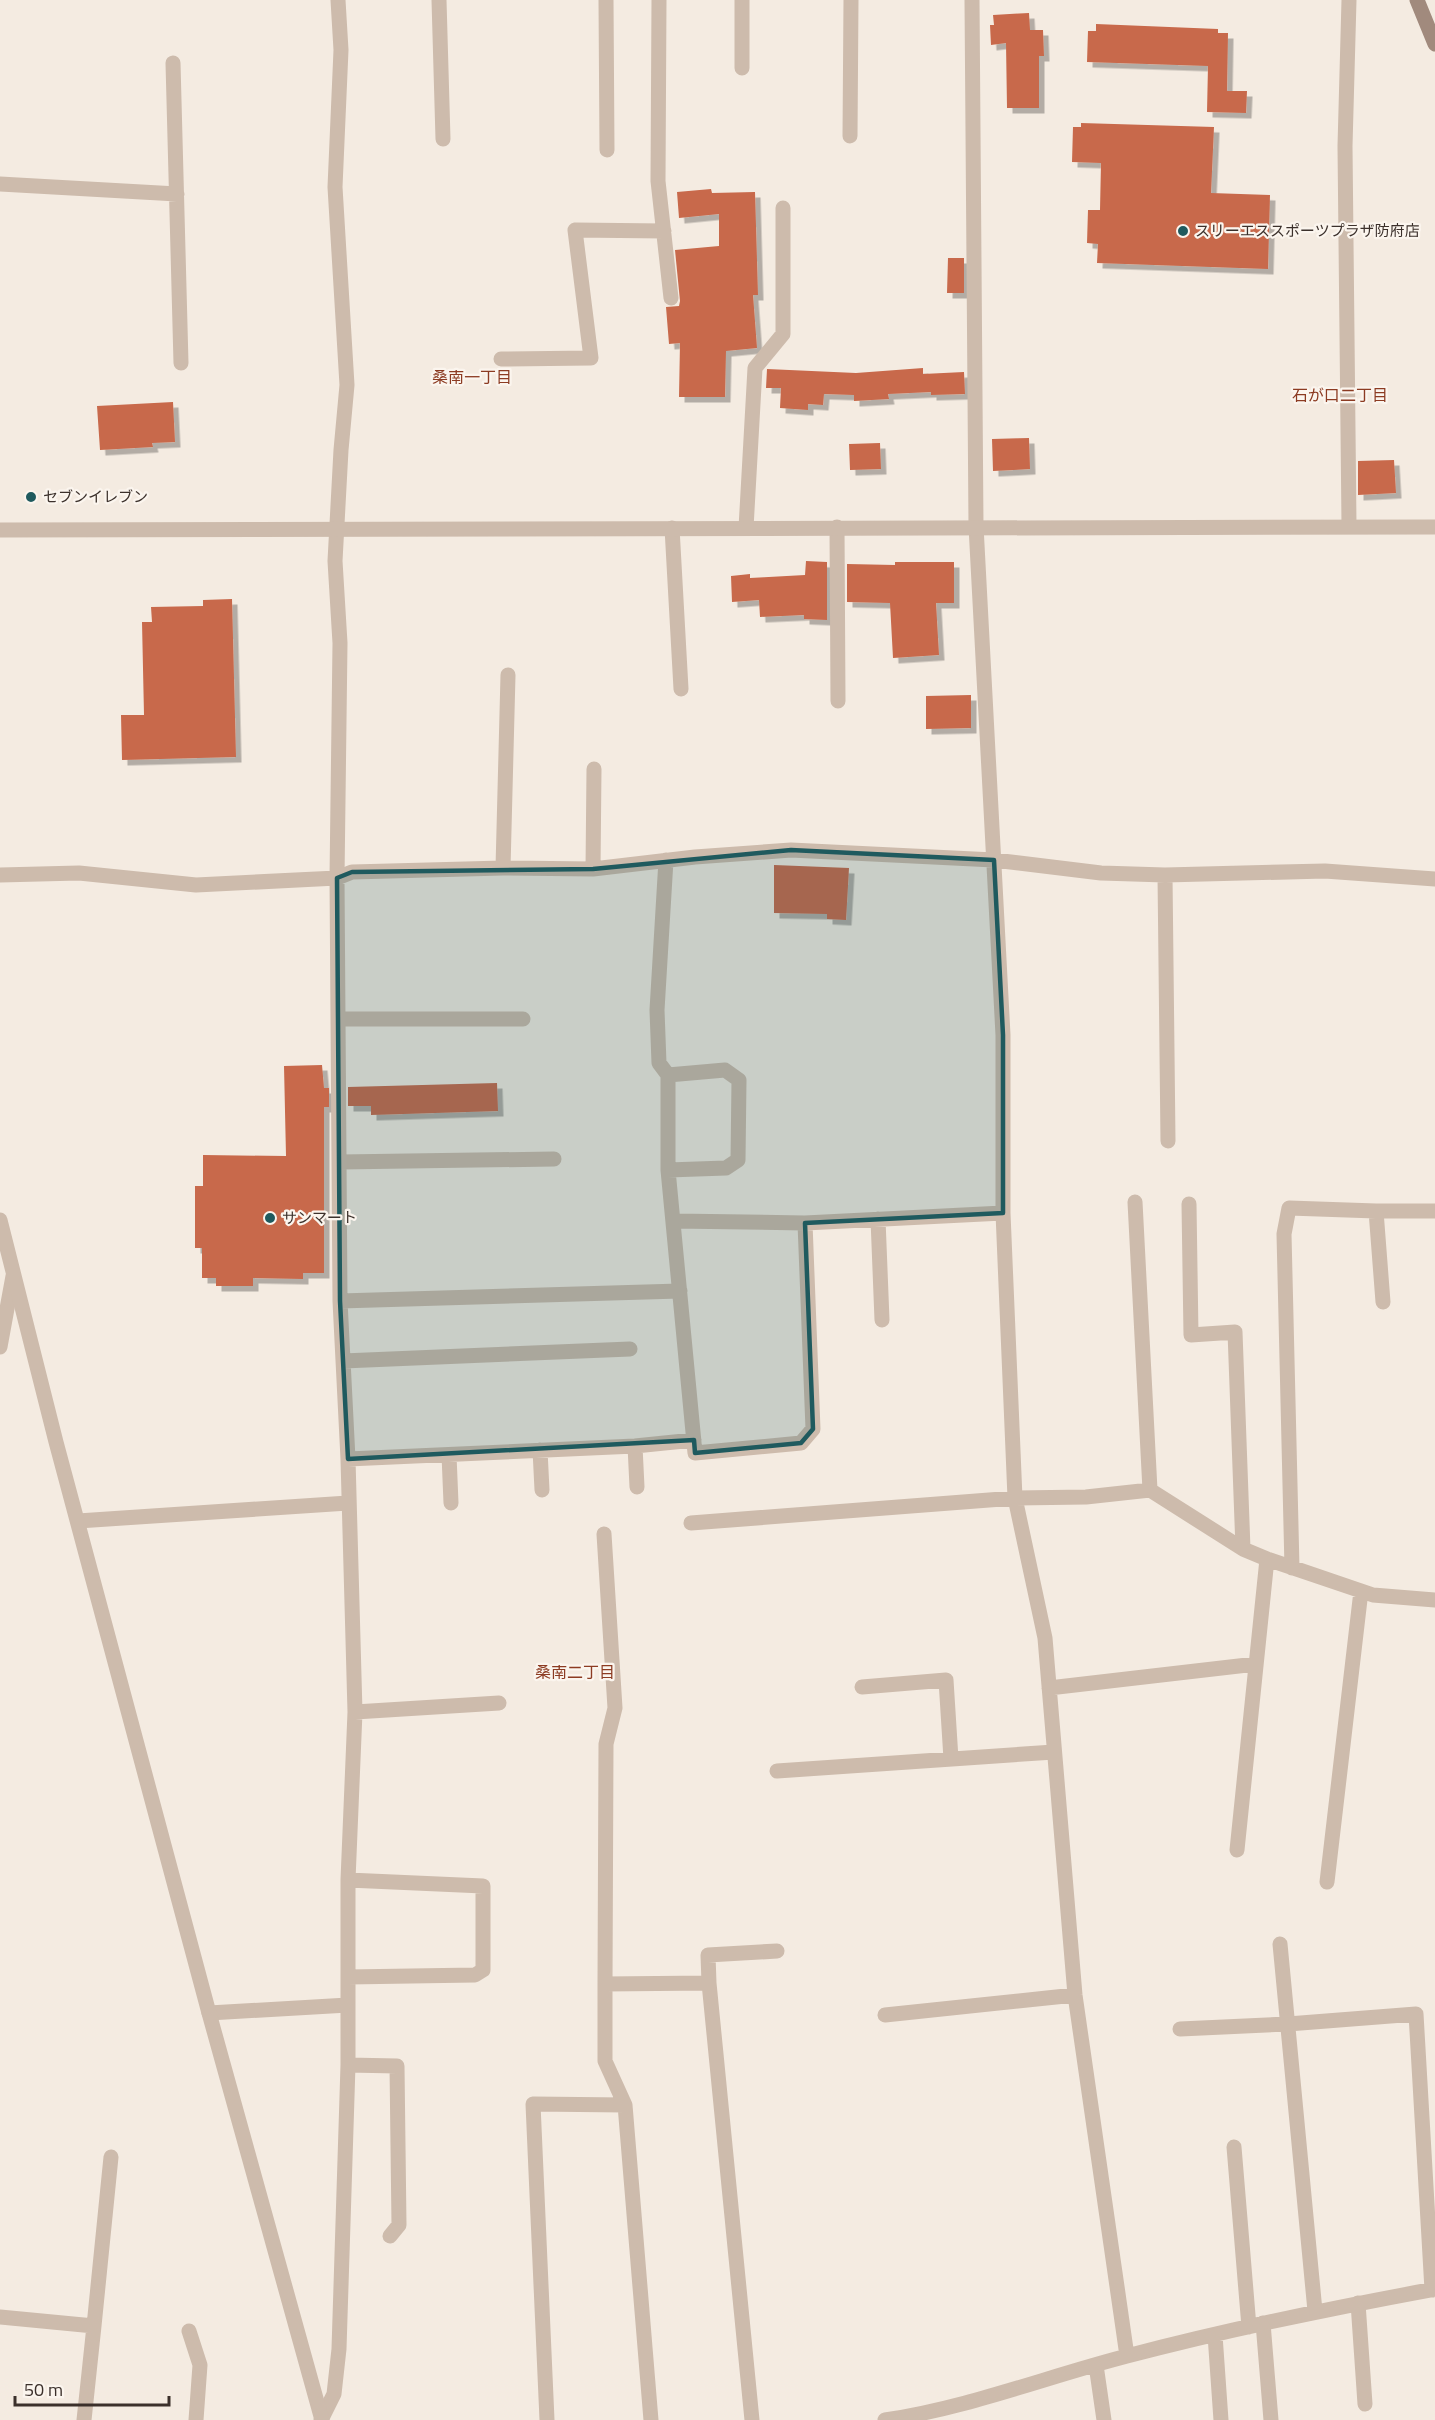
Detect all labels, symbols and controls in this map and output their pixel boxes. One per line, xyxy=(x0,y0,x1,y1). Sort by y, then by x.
place label: スリーエススポーツプラザ防府店 xyxy=(1195,219,1420,242)
marker: スリーエススポーツプラザ防府店 xyxy=(1176,224,1190,238)
district label: 桑南一丁目 xyxy=(432,365,512,389)
district label: 石が口二丁目 xyxy=(1292,383,1388,407)
place label: セブンイレブン xyxy=(43,485,148,508)
marker: セブンイレブン xyxy=(24,490,38,504)
place label: サンマート xyxy=(282,1206,357,1229)
marker: サンマート xyxy=(263,1211,277,1225)
district label: 桑南二丁目 xyxy=(535,1660,615,1684)
scale bar xyxy=(15,2369,170,2407)
text: 50 m xyxy=(24,2376,63,2403)

